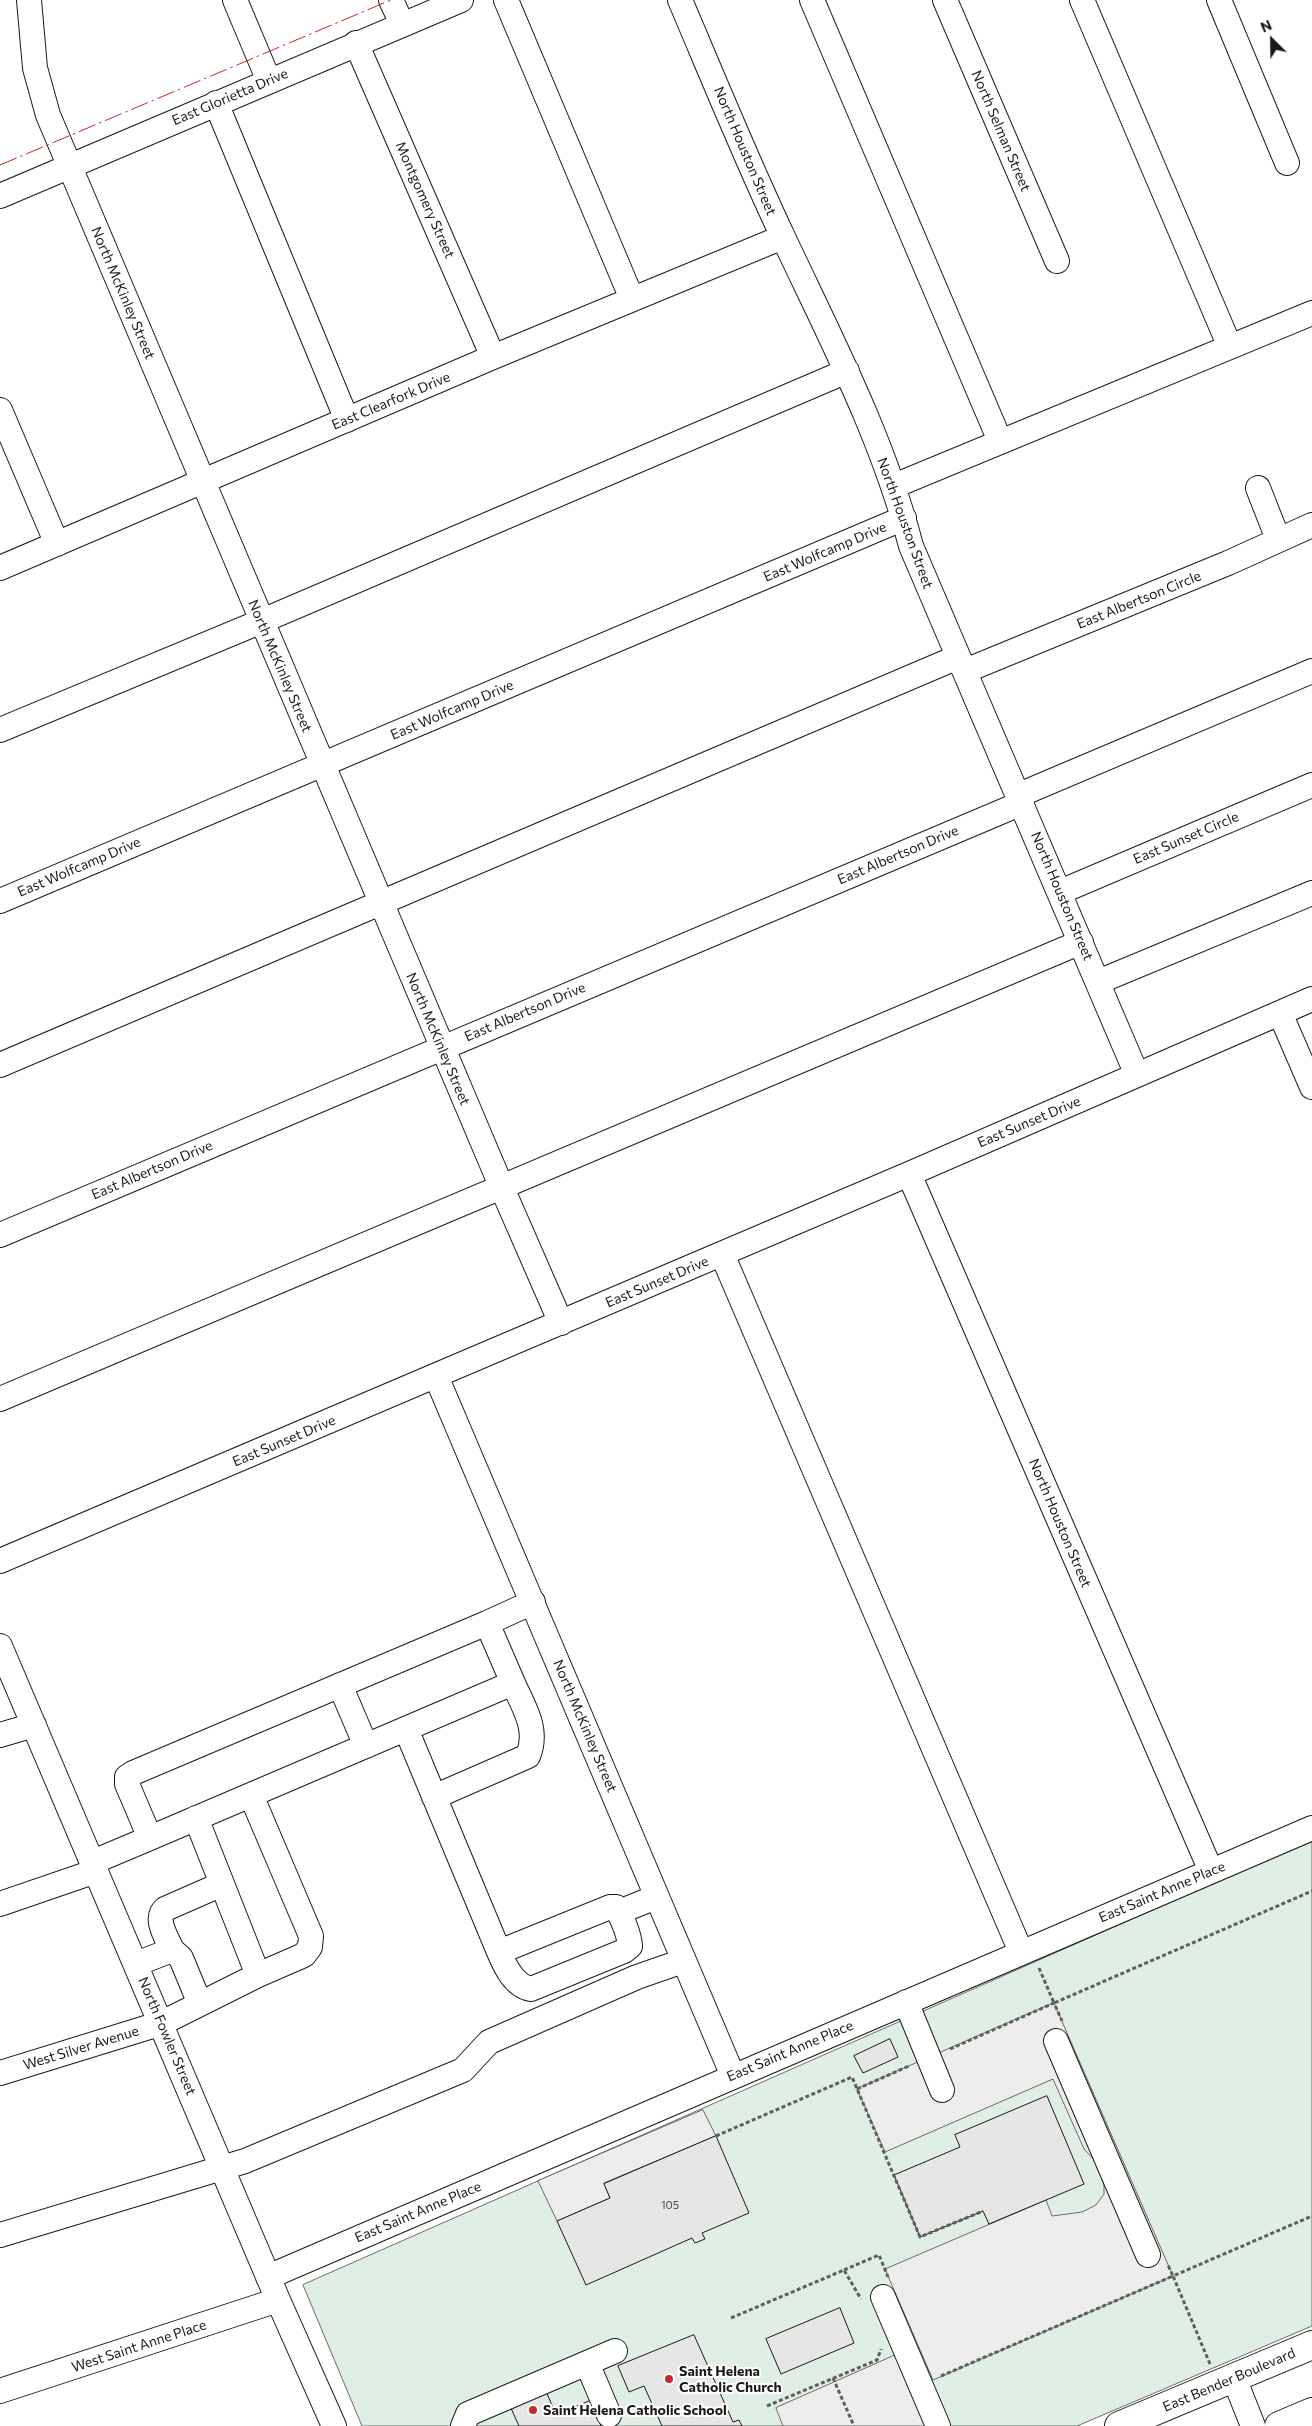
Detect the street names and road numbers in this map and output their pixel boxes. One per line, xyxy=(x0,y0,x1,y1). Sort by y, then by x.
street label: East Glorietta Drive xyxy=(169,65,291,129)
street label: North Selman Street xyxy=(968,68,1034,194)
street label: North Houston Street xyxy=(710,84,780,218)
street label: Montgomery Street xyxy=(392,139,458,261)
street label: North McKinley Street xyxy=(87,224,159,362)
street label: East Clearfork Drive xyxy=(329,368,453,434)
street label: North Houston Street xyxy=(873,455,937,591)
street label: East Wolfcamp Drive xyxy=(761,518,889,586)
street label: East Albertson Circle xyxy=(1074,567,1204,633)
street label: North McKinley Street xyxy=(244,597,316,735)
street label: East Wolfcamp Drive xyxy=(388,676,516,744)
street label: East Sunset Circle xyxy=(1131,808,1241,868)
street label: East Albertson Drive xyxy=(835,822,961,888)
street label: North Houston Street xyxy=(1027,829,1097,963)
street label: East Wolfcamp Drive xyxy=(15,833,143,901)
street label: North McKinley Street xyxy=(402,970,474,1108)
street label: East Albertson Drive xyxy=(462,979,588,1045)
street label: East Sunset Drive xyxy=(975,1093,1083,1151)
street label: East Albertson Drive xyxy=(89,1137,215,1203)
street label: East Sunset Drive xyxy=(603,1253,711,1311)
street label: East Sunset Drive xyxy=(230,1412,338,1470)
street label: North Houston Street xyxy=(1025,1456,1095,1590)
street label: North McKinley Street xyxy=(549,1657,621,1795)
street label: East Saint Anne Place xyxy=(1096,1858,1228,1926)
street label: North Fowler Street xyxy=(134,1974,200,2098)
street label: East Saint Anne Place xyxy=(724,2017,856,2085)
street label: West Silver Avenue xyxy=(21,2022,141,2074)
street label: East Saint Anne Place xyxy=(352,2178,484,2246)
street label: West Saint Anne Place xyxy=(69,2316,209,2376)
street label: East Bender Boulevard xyxy=(1160,2344,1298,2416)

